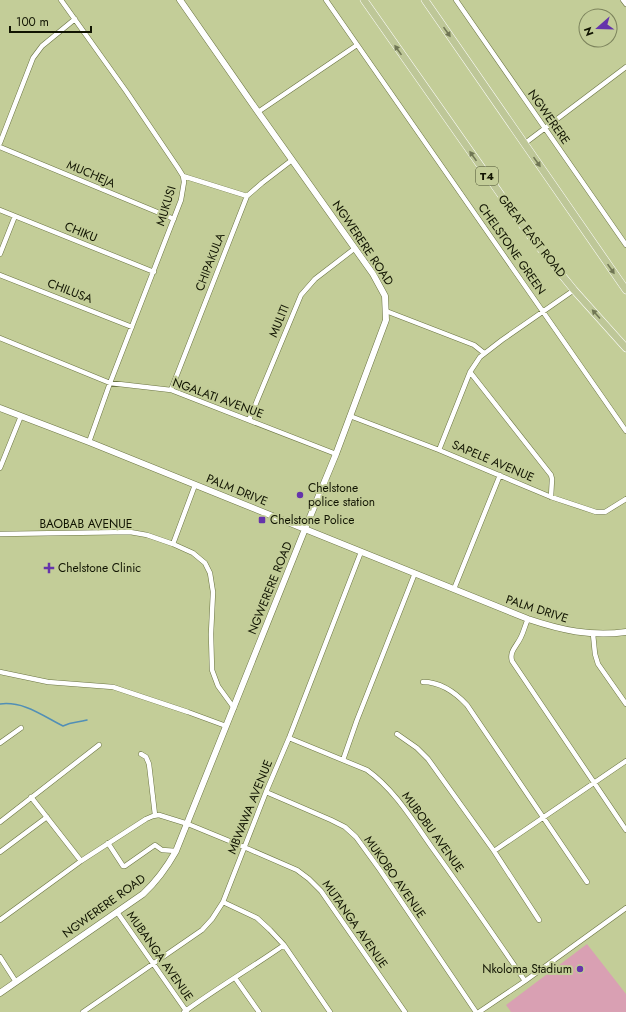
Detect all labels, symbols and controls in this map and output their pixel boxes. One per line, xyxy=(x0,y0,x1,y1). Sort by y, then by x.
scale bar xyxy=(10,8,91,34)
north arrow xyxy=(578,8,618,48)
text: 100 m xyxy=(16,13,49,31)
text: N xyxy=(580,25,598,38)
one-way arrow xyxy=(443,27,451,37)
one-way arrow xyxy=(394,44,402,55)
street label: NGWERERE xyxy=(523,86,575,148)
one-way arrow xyxy=(469,151,477,161)
street label: MUCHEJA xyxy=(64,156,118,192)
one-way arrow xyxy=(533,157,541,167)
road number: T4 xyxy=(476,167,498,185)
street label: MUKUSI xyxy=(151,184,181,228)
street label: GREAT EAST ROAD xyxy=(494,191,570,281)
street label: NGWERERE ROAD xyxy=(328,197,398,289)
street label: CHELSTONE GREEN xyxy=(474,200,550,298)
street label: CHIKU xyxy=(62,217,100,247)
street label: CHIPAKULA xyxy=(191,230,229,294)
one-way arrow xyxy=(607,264,615,274)
street label: CHILUSA xyxy=(45,274,95,308)
street label: MULITI xyxy=(264,302,294,340)
one-way arrow xyxy=(591,309,600,319)
street label: NGALATI AVENUE xyxy=(170,373,266,423)
street label: SAPELE AVENUE xyxy=(449,436,537,486)
street label: PALM DRIVE xyxy=(204,470,270,510)
place label: Chelstone police station xyxy=(308,479,375,511)
marker: Chelstone police station xyxy=(295,490,305,500)
place label: Chelstone Police xyxy=(270,511,354,529)
street label: BAOBAB AVENUE xyxy=(40,515,132,533)
marker: Chelstone Police xyxy=(257,515,267,525)
street label: NGWERERE ROAD xyxy=(243,539,297,637)
place label: Chelstone Clinic xyxy=(58,559,141,577)
marker: Chelstone Clinic xyxy=(43,562,55,574)
street label: PALM DRIVE xyxy=(503,590,571,628)
street label: MBWAWA AVENUE xyxy=(223,757,277,857)
street label: MUBOBU AVENUE xyxy=(398,788,468,876)
street label: MUKOBO AVENUE xyxy=(360,832,430,922)
street label: NGWERERE ROAD xyxy=(59,870,149,942)
street label: MUTANGA AVENUE xyxy=(318,876,392,972)
street label: MUBANGA AVENUE xyxy=(122,907,198,1005)
place label: Nkoloma Stadium xyxy=(482,960,572,978)
marker: Nkoloma Stadium xyxy=(575,964,585,974)

